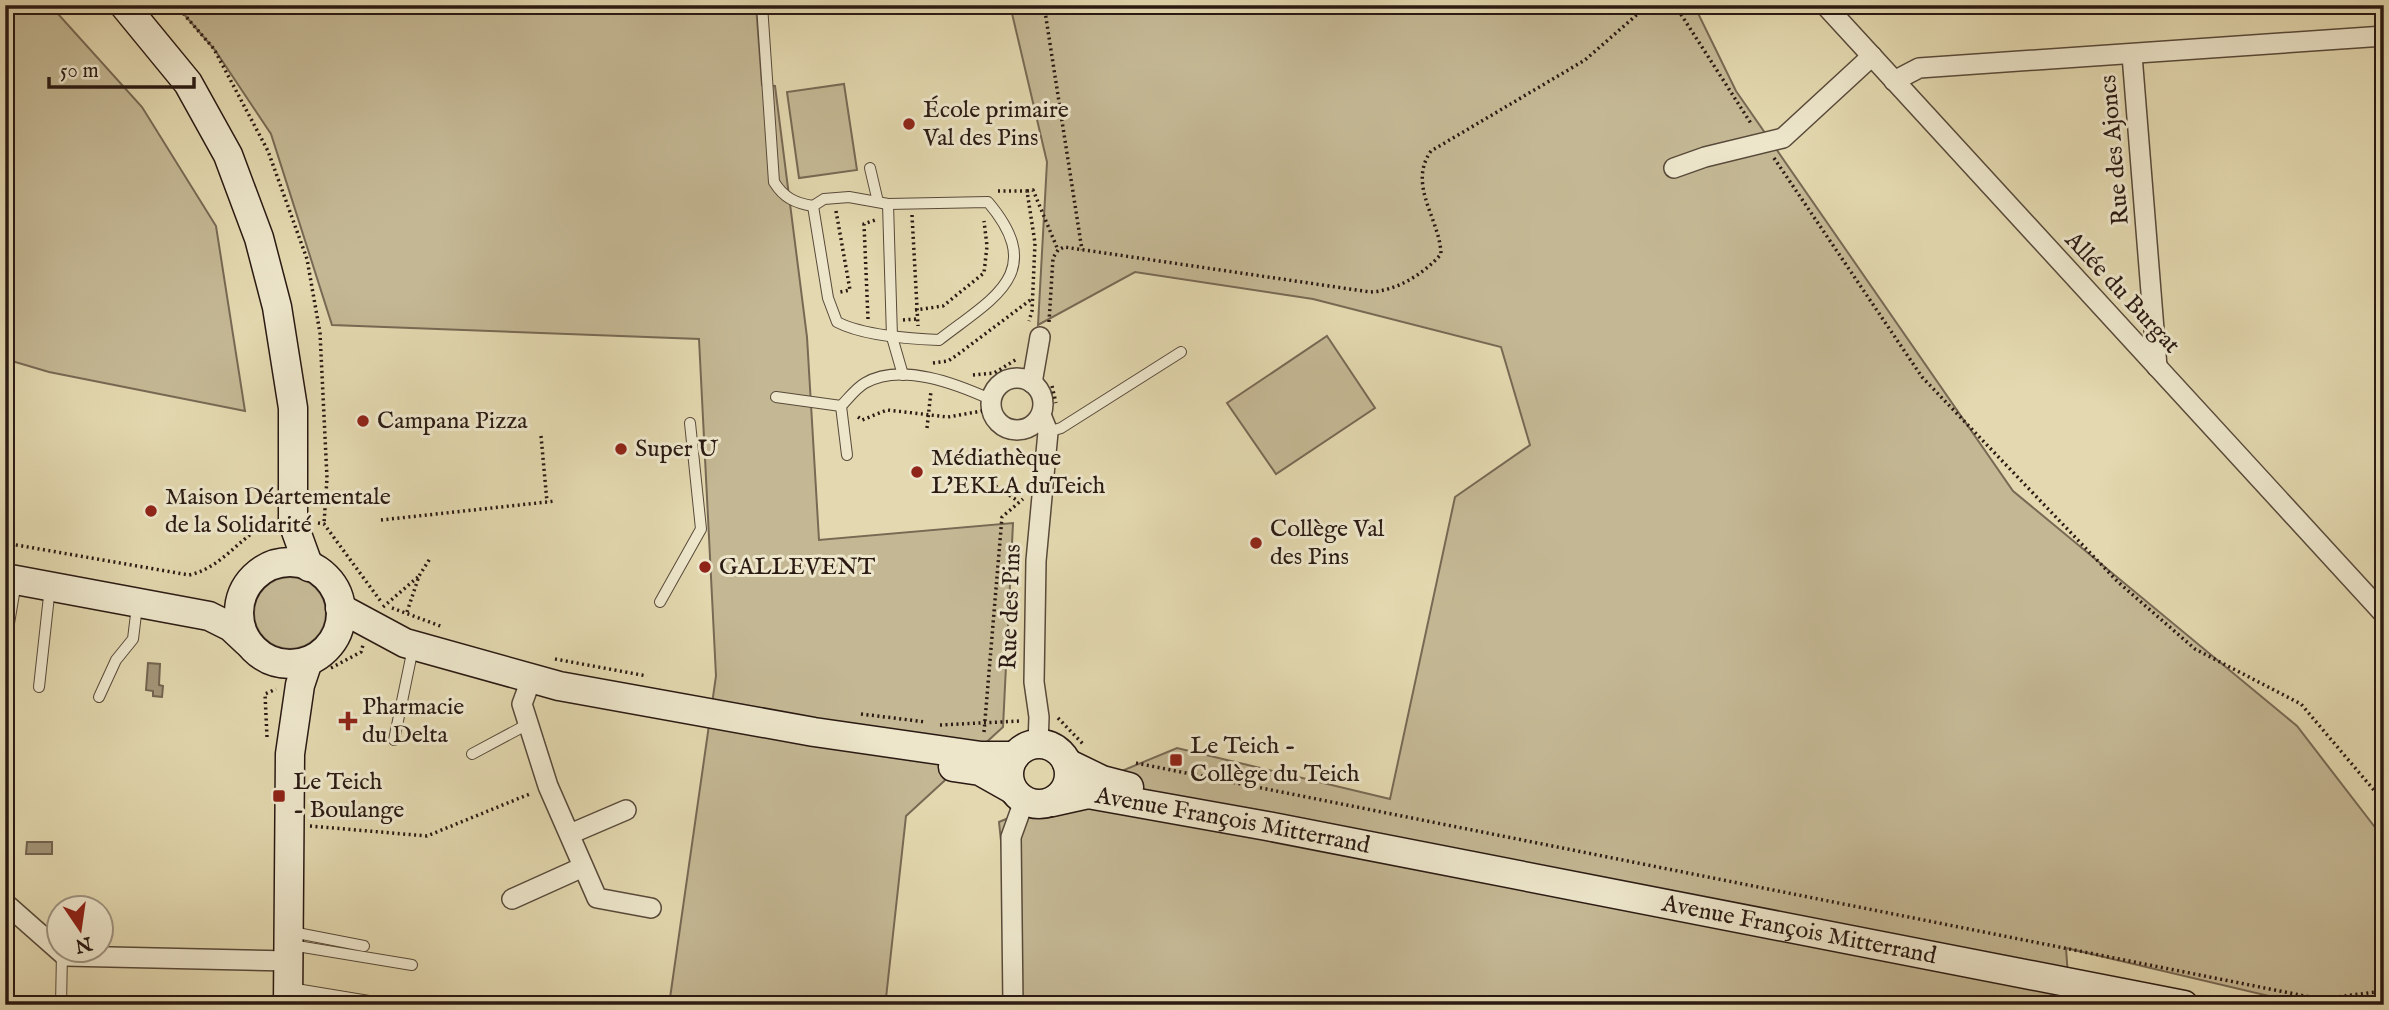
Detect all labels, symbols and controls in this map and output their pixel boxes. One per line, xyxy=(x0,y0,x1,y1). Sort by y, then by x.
scale bar xyxy=(49,46,194,90)
text: 50 m xyxy=(60,58,99,85)
street label: Rue des Ajoncs xyxy=(2093,74,2137,226)
place label: École primaire Val des Pins xyxy=(922,95,1069,154)
marker: École primaire Val des Pins xyxy=(901,116,917,132)
street label: Allée du Burgat xyxy=(2057,225,2186,361)
place label: Campana Pizza xyxy=(377,406,528,437)
marker: Campana Pizza xyxy=(355,413,371,429)
place label: Super U xyxy=(635,434,719,465)
marker: Super U xyxy=(613,441,629,457)
place label: Médiathèque L'EKLA duTeich xyxy=(931,443,1106,502)
marker: Médiathèque L'EKLA duTeich xyxy=(909,464,925,480)
place label: Maison Déartementale de la Solidarité xyxy=(165,482,391,541)
marker: Maison Déartementale de la Solidarité xyxy=(143,503,159,519)
place label: Collège Val des Pins xyxy=(1270,514,1385,573)
marker: Collège Val des Pins xyxy=(1248,535,1264,551)
street label: Rue des Pins xyxy=(993,544,1029,670)
place label: GALLEVENT xyxy=(719,552,876,583)
marker: GALLEVENT xyxy=(697,559,713,575)
place label: Pharmacie du Delta xyxy=(362,692,464,751)
marker: Pharmacie du Delta xyxy=(340,713,356,729)
place label: Le Teich - Collège du Teich xyxy=(1190,731,1360,790)
marker: Le Teich - Collège du Teich xyxy=(1168,752,1184,768)
place label: Le Teich - Boulange xyxy=(293,767,404,826)
street label: Avenue François Mitterrand xyxy=(1092,780,1373,861)
marker: Le Teich - Boulange xyxy=(271,788,287,804)
street label: Avenue François Mitterrand xyxy=(1658,888,1939,972)
north arrow xyxy=(46,894,116,964)
text: N xyxy=(72,930,95,957)

